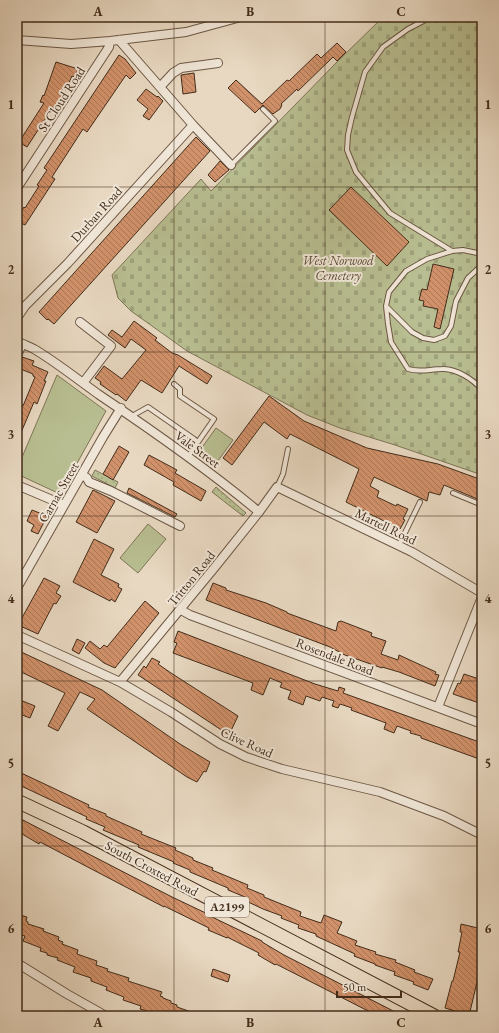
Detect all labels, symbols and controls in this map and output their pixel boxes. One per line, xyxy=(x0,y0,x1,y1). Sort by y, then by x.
text: A xyxy=(92,3,103,20)
text: B xyxy=(246,3,254,20)
text: C xyxy=(396,3,406,20)
street label: St Cloud Road xyxy=(34,63,89,135)
text: 1 xyxy=(8,96,15,113)
text: 1 xyxy=(485,96,492,113)
street label: Durban Road xyxy=(67,183,126,246)
park label: West Norwood Cemetery xyxy=(302,252,374,284)
text: 2 xyxy=(8,261,15,278)
text: 2 xyxy=(485,261,492,278)
text: 3 xyxy=(8,426,15,443)
text: 3 xyxy=(485,426,492,443)
street label: Vale Street xyxy=(172,427,224,472)
street label: Carnac Street xyxy=(34,459,83,526)
street label: Martell Road xyxy=(352,504,420,549)
street label: Tritton Road xyxy=(164,547,219,609)
text: 4 xyxy=(8,590,15,607)
text: 4 xyxy=(485,590,492,607)
street label: Rosendale Road xyxy=(294,634,376,679)
street label: Clive Road xyxy=(218,723,276,762)
text: 5 xyxy=(8,755,14,772)
text: 5 xyxy=(485,755,491,772)
street label: South Croxted Road xyxy=(102,837,202,900)
road number: A2199 xyxy=(205,897,249,917)
text: 6 xyxy=(8,920,15,937)
text: 6 xyxy=(485,920,492,937)
scale bar xyxy=(337,973,401,999)
text: 50 m xyxy=(343,979,367,995)
text: A xyxy=(92,1014,103,1031)
text: B xyxy=(246,1014,254,1031)
text: C xyxy=(396,1014,406,1031)

